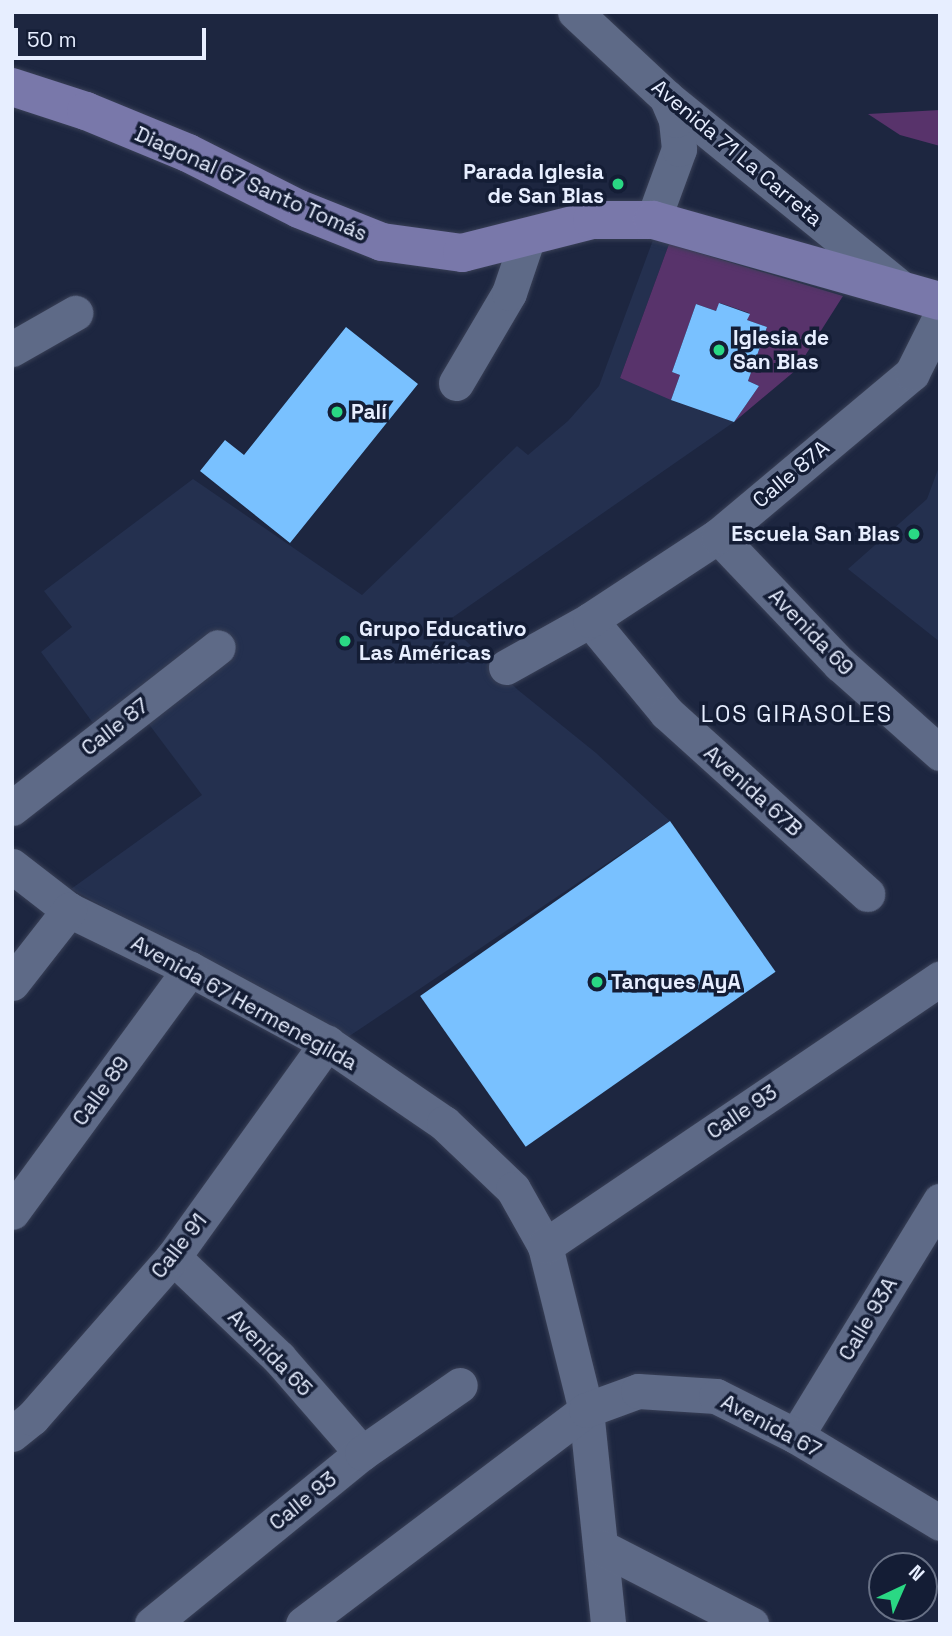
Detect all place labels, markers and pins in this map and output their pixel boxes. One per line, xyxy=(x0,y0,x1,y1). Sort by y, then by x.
place label: Parada Iglesia de San Blas xyxy=(463,159,604,209)
marker: Parada Iglesia de San Blas xyxy=(610,176,626,192)
place label: Iglesia de San Blas xyxy=(733,325,829,375)
marker: Iglesia de San Blas xyxy=(711,342,727,358)
place label: Palí xyxy=(351,399,387,425)
marker: Palí xyxy=(329,404,345,420)
place label: Escuela San Blas xyxy=(731,521,900,547)
marker: Escuela San Blas xyxy=(906,526,922,542)
place label: Grupo Educativo Las Américas xyxy=(359,616,527,666)
marker: Grupo Educativo Las Américas xyxy=(337,633,353,649)
place label: Tanques AyA xyxy=(611,969,741,995)
marker: Tanques AyA xyxy=(589,974,605,990)

